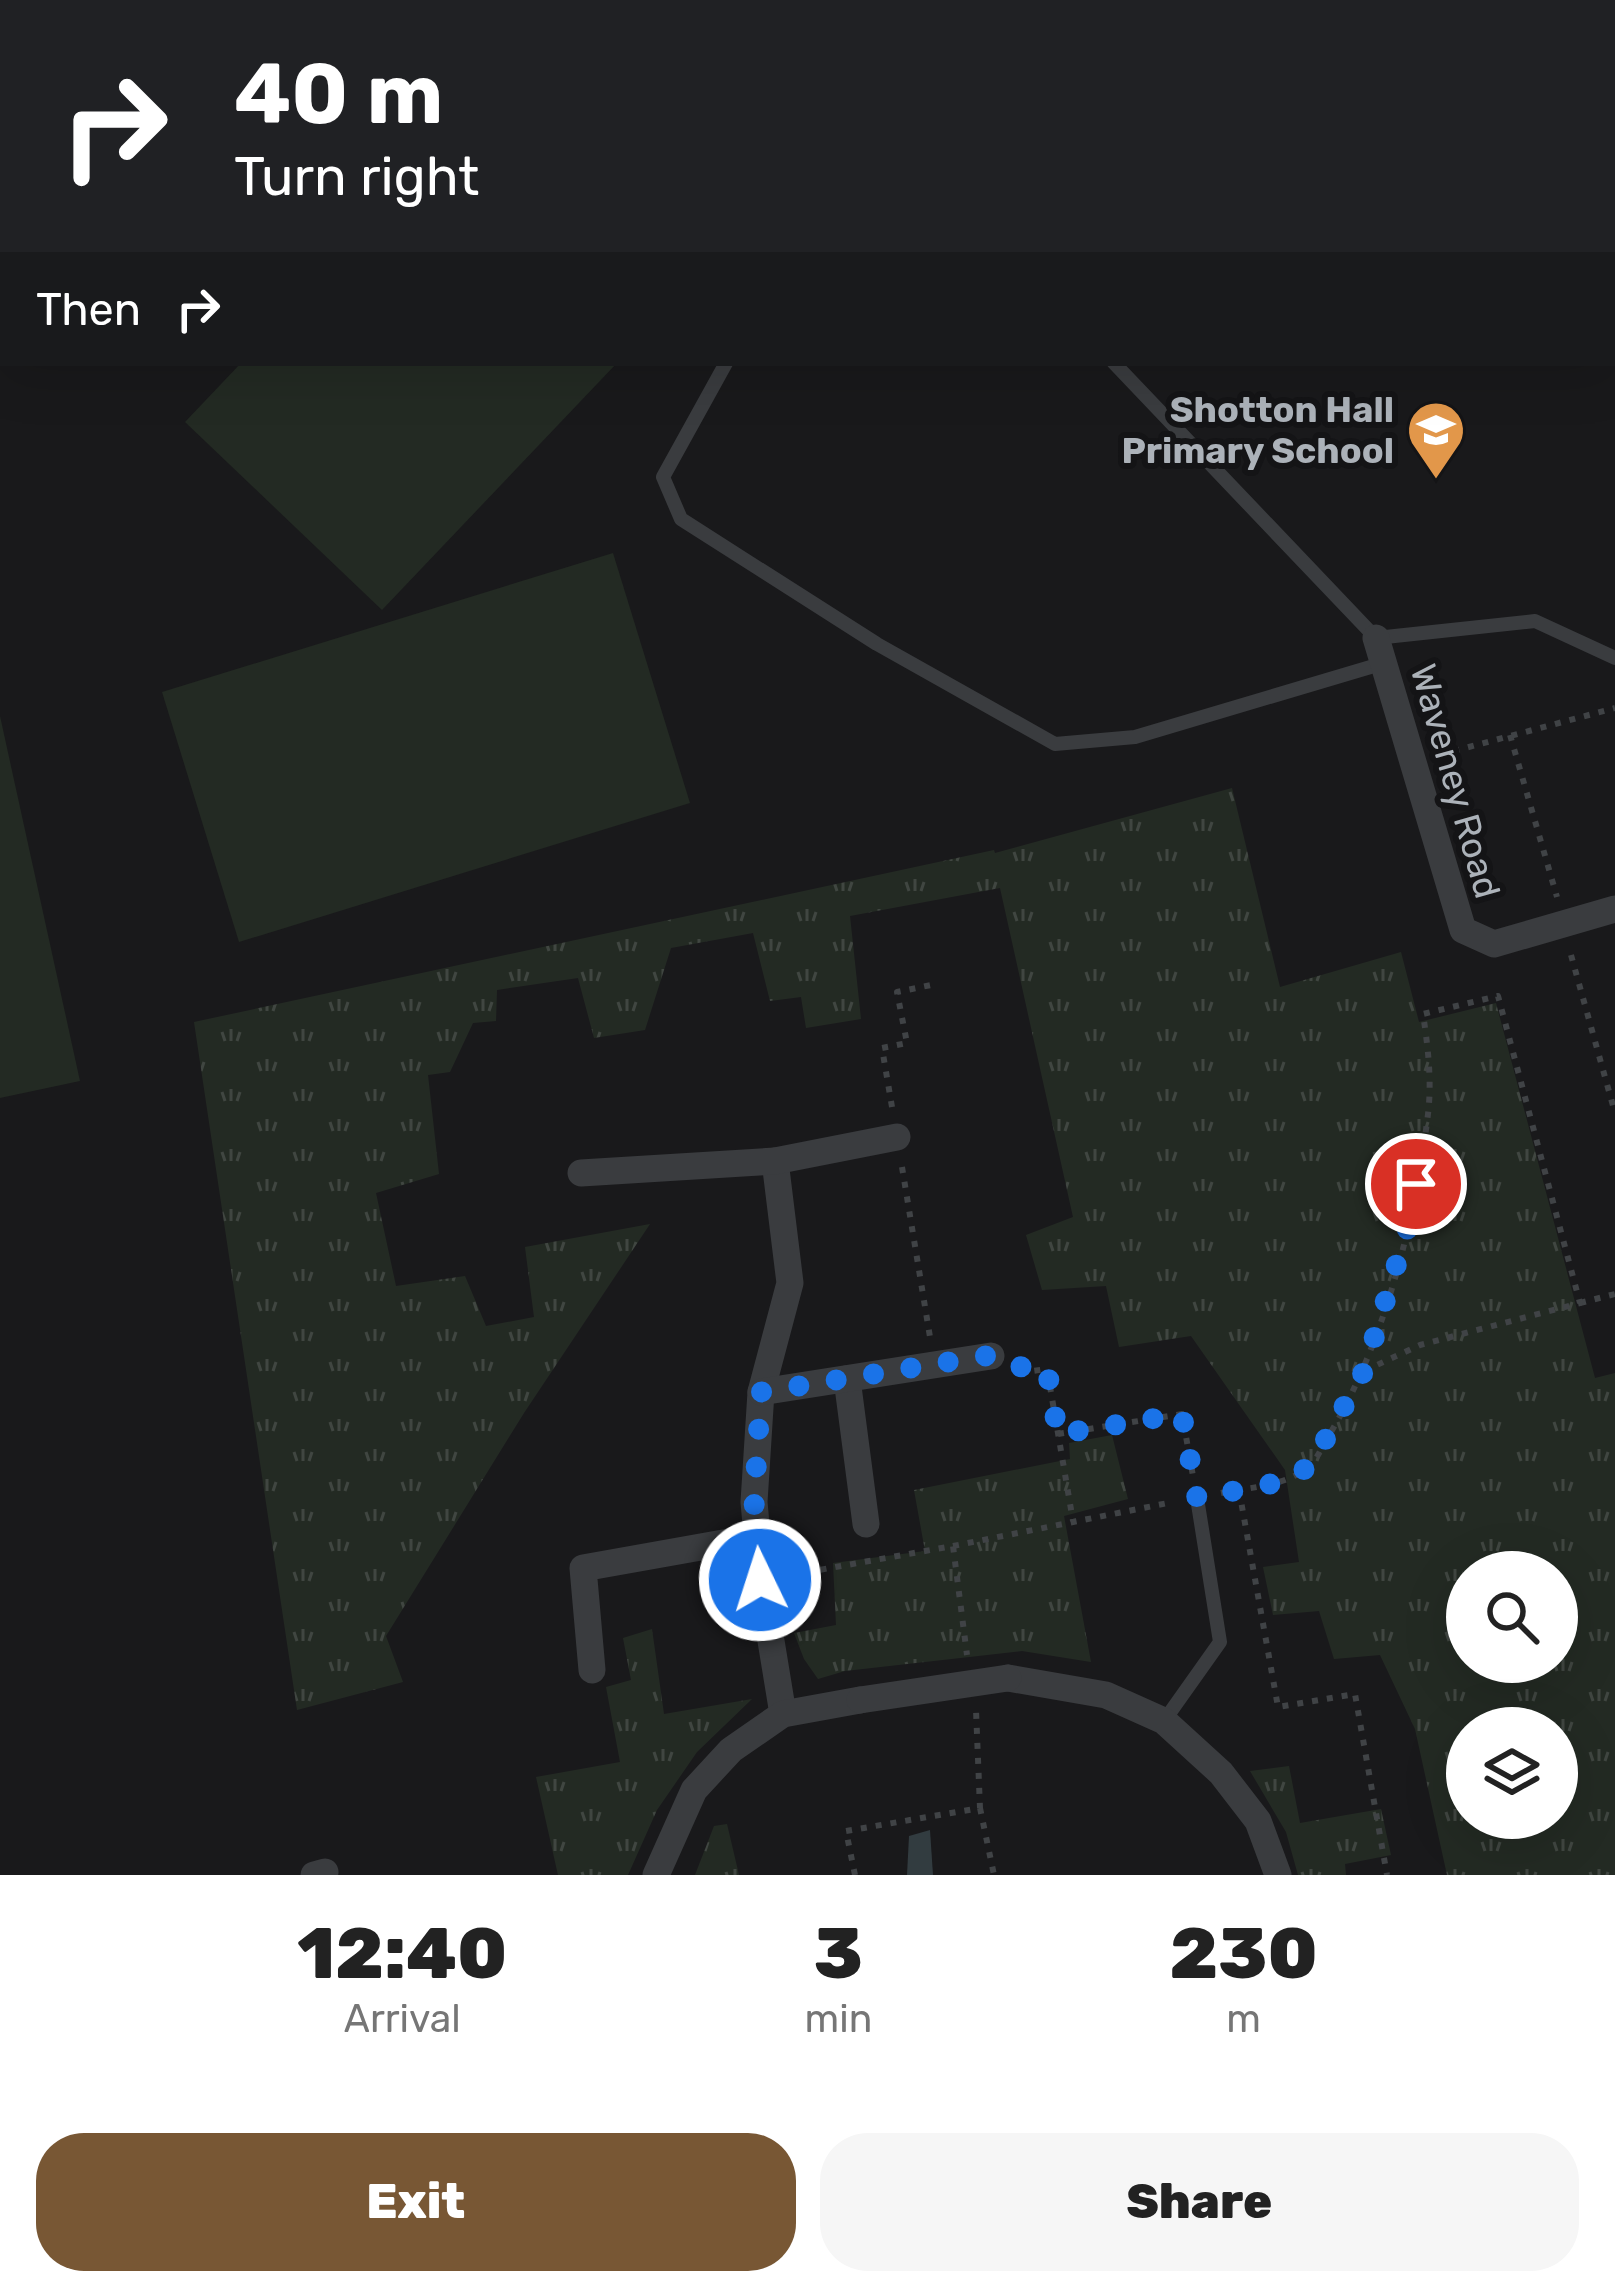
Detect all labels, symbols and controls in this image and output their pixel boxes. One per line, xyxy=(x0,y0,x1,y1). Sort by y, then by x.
text: 40 m xyxy=(234,44,443,144)
icon: right xyxy=(36,48,192,204)
text: Turn right xyxy=(234,145,479,209)
icon: right xyxy=(165,276,231,342)
text: Then xyxy=(36,283,141,336)
place label: Shotton Hall Primary School xyxy=(1121,388,1394,472)
school or university icon: Shotton Hall Primary School xyxy=(1405,399,1467,481)
street label: Waveney Road xyxy=(1402,659,1509,903)
pin xyxy=(1365,1133,1467,1235)
icon: arrive xyxy=(1383,1151,1449,1217)
position arrow xyxy=(697,1517,823,1643)
map controls xyxy=(1446,1551,1578,1839)
button: search xyxy=(1446,1551,1578,1683)
button: layers xyxy=(1446,1707,1578,1839)
text: 12:40 xyxy=(297,1911,507,1996)
text: 3 xyxy=(814,1911,863,1996)
text: 230 xyxy=(1169,1911,1318,1996)
text: Arrival xyxy=(344,1996,461,2042)
text: min xyxy=(805,1996,872,2042)
text: m xyxy=(1226,1996,1261,2042)
button: Exit xyxy=(36,2133,796,2271)
button: Share xyxy=(820,2133,1579,2271)

